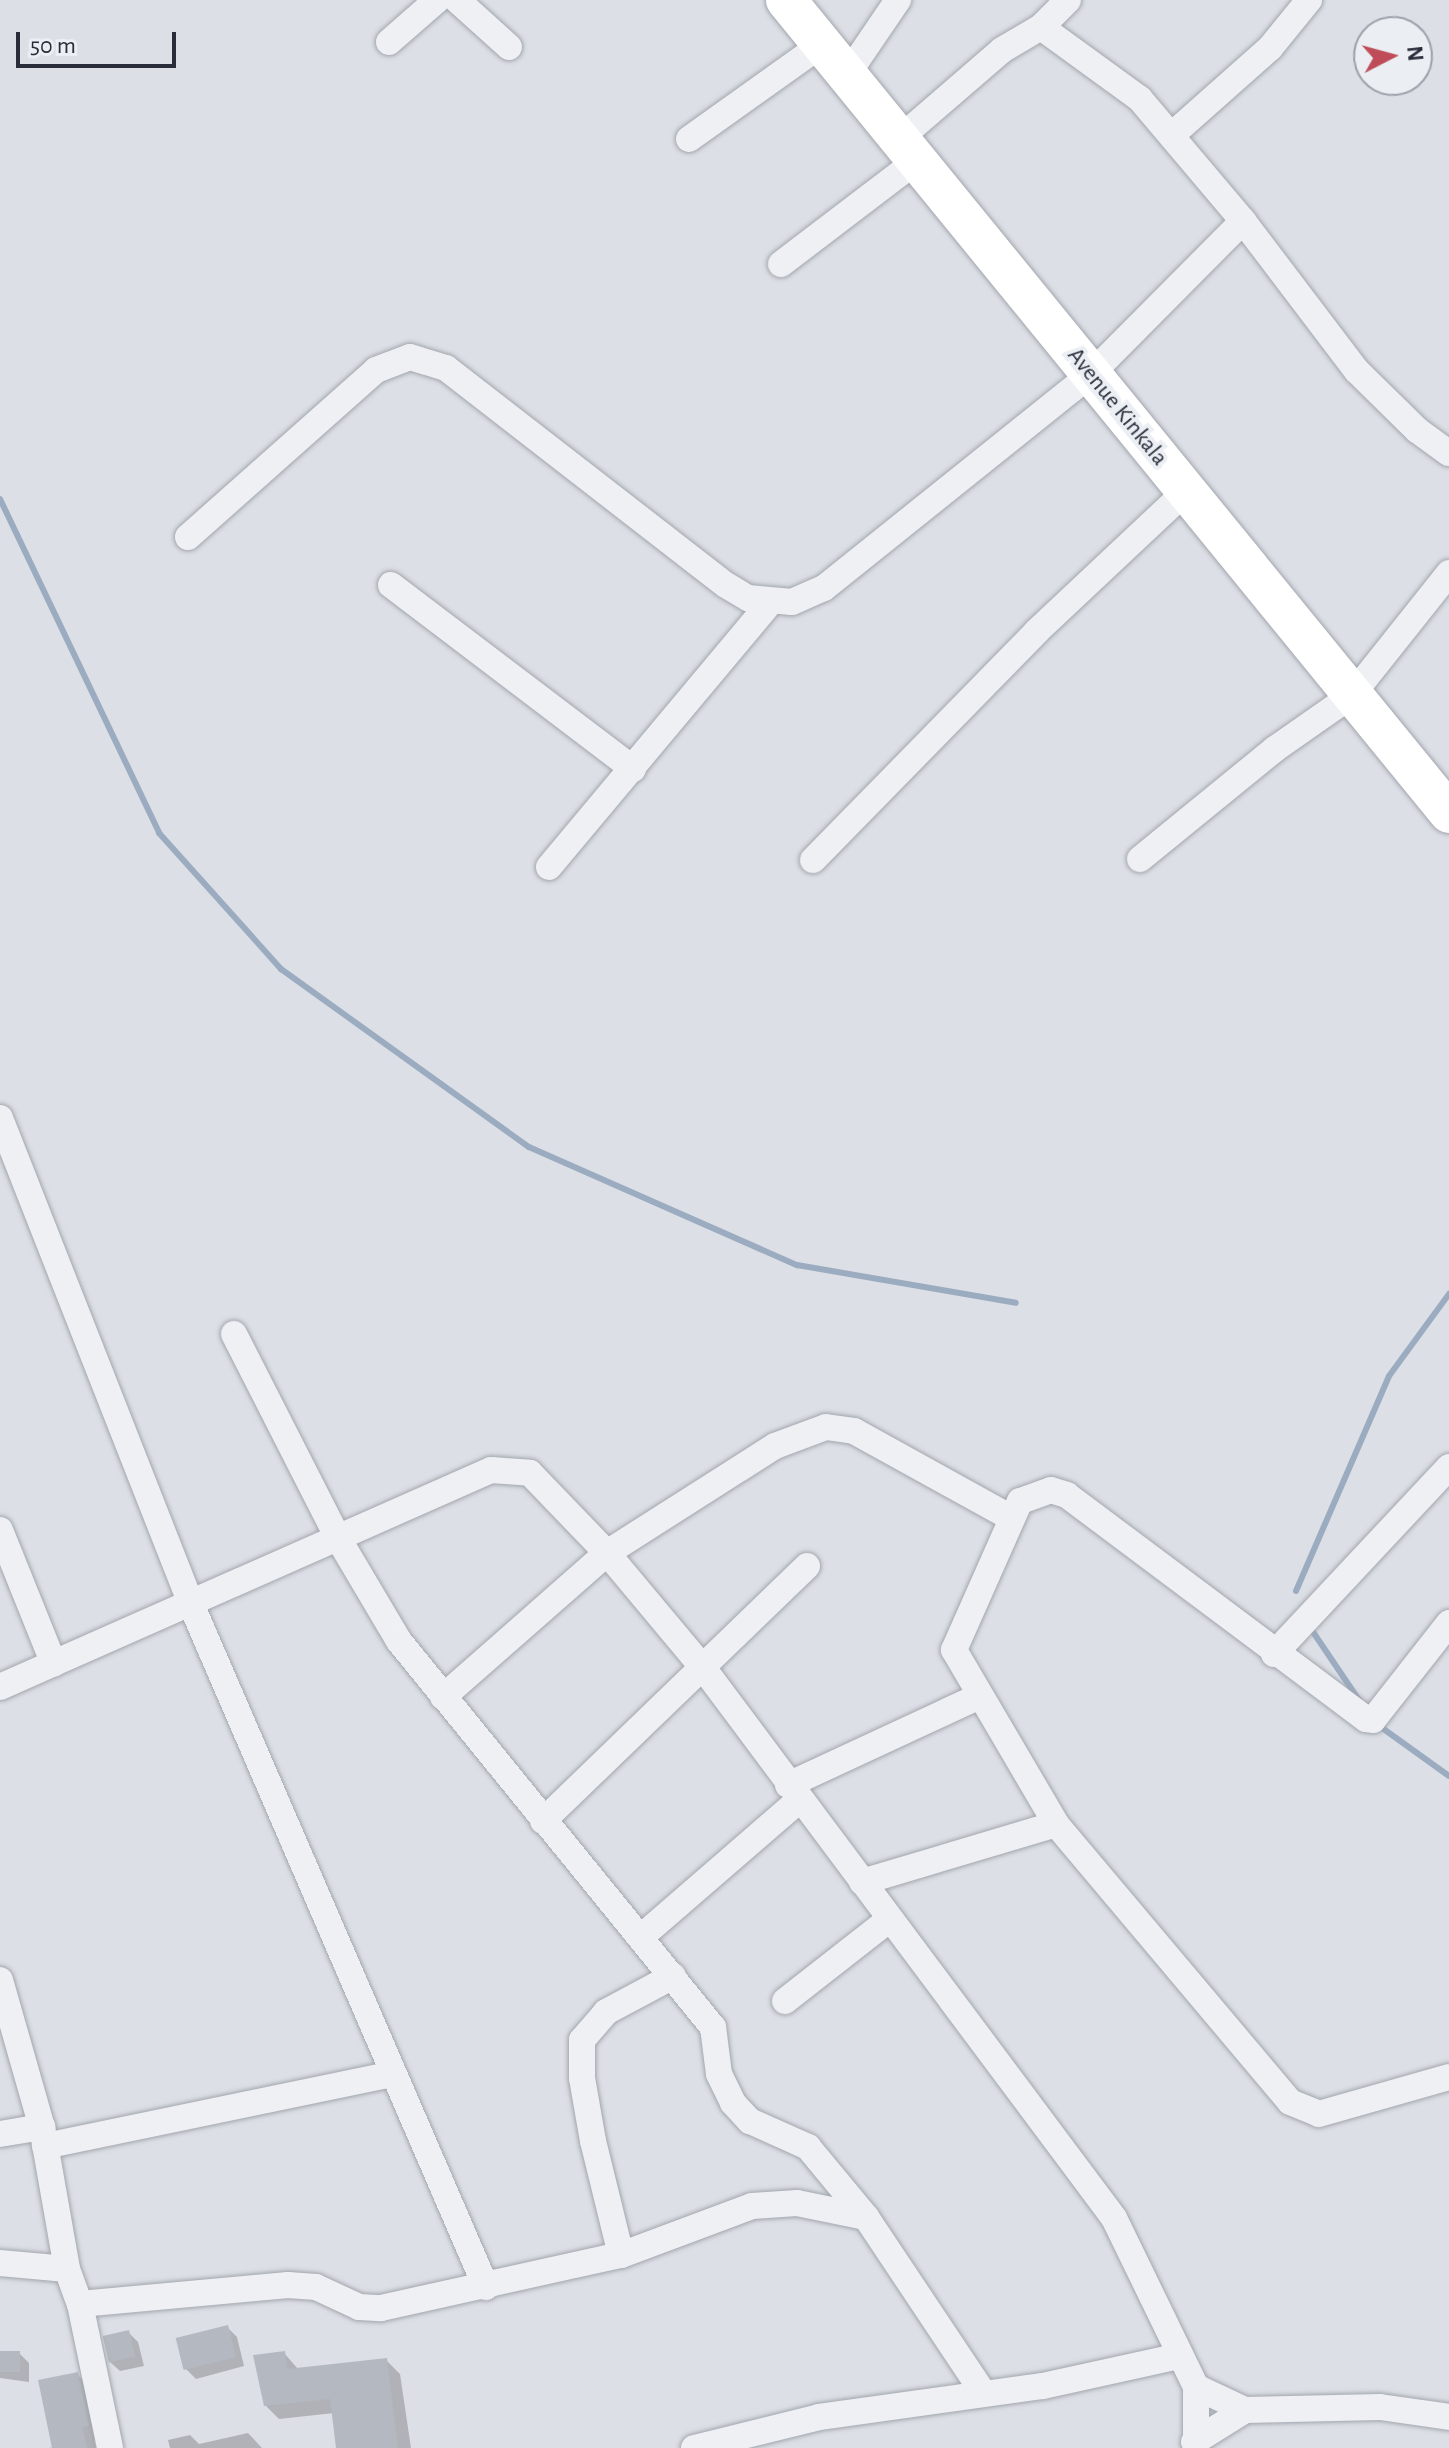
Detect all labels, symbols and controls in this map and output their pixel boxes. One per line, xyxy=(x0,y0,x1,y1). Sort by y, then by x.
scale bar xyxy=(20,16,180,66)
north arrow xyxy=(1353,16,1433,96)
text: 50 m xyxy=(30,34,76,58)
text: N xyxy=(1403,45,1427,62)
street label: Avenue Kinkala xyxy=(1061,342,1173,472)

